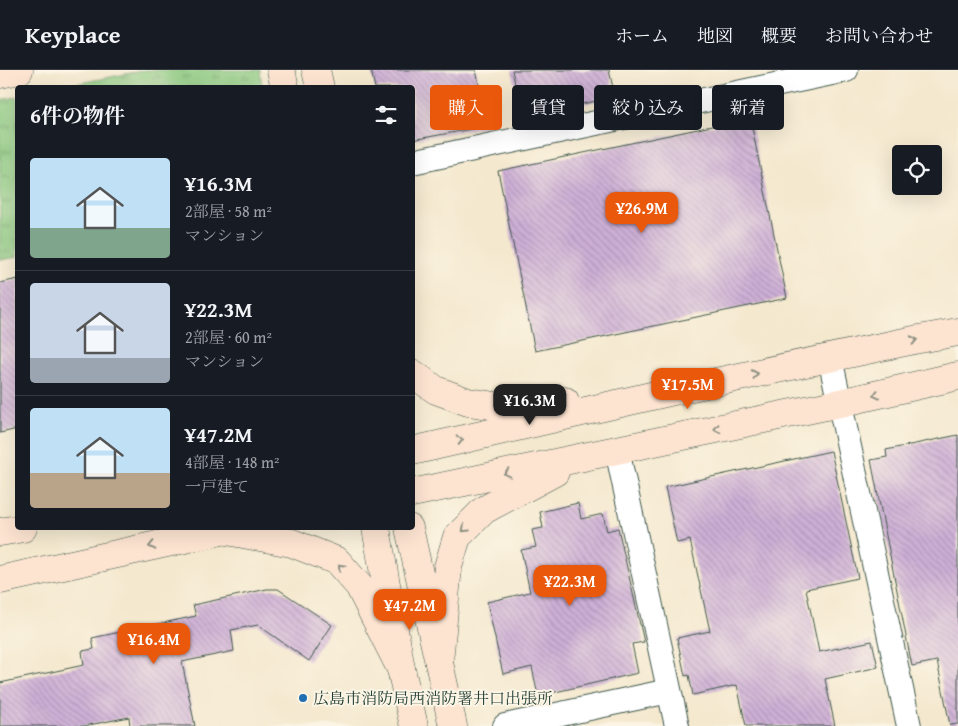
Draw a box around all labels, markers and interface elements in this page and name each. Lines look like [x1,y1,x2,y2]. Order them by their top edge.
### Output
text: Keyplace [25,17,121,52]
text: ホーム [615,22,669,49]
text: 地図 [697,22,733,49]
text: 概要 [761,22,797,49]
text: お問い合わせ [825,22,933,49]
chip: 購入 [430,85,502,130]
chip: 賃貸 [512,85,584,130]
chip: 絞り込み [594,85,702,130]
chip: 新着 [712,85,784,130]
text: 6件の物件 [30,100,125,131]
icon: filters [372,101,400,129]
map controls [892,145,942,195]
button: locate [892,145,942,195]
text: ¥16.3M [185,168,253,199]
icon: home [70,178,130,238]
pin: ¥26.9M [601,191,683,234]
text: ¥26.9M [616,196,668,220]
text: 2部屋 · 58 m² [185,199,272,223]
text: マンション [185,223,264,247]
text: ¥22.3M [185,294,253,325]
icon: home [70,303,130,363]
text: 2部屋 · 60 m² [185,325,272,349]
one-way arrow [910,335,919,346]
text: マンション [185,349,264,373]
pin: ¥17.5M [647,368,729,410]
one-way arrow [751,369,760,380]
text: ¥17.5M [662,372,714,396]
pin: ¥16.3M [489,384,571,426]
text: ¥16.3M [504,388,556,412]
one-way arrow [872,389,881,400]
text: ¥47.2M [185,419,253,450]
one-way arrow [713,423,722,434]
icon: home [70,428,130,488]
one-way arrow [456,435,465,446]
text: 4部屋 · 148 m² [185,450,280,474]
one-way arrow [503,468,511,478]
text: 一戸建て [185,474,249,498]
one-way arrow [461,523,470,532]
one-way arrow [148,540,157,550]
one-way arrow [338,564,347,573]
pin: ¥22.3M [529,564,611,607]
text: ¥22.3M [544,569,596,593]
pin: ¥47.2M [369,588,451,631]
text: ¥47.2M [384,593,436,617]
pin: ¥16.4M [113,622,195,665]
text: ¥16.4M [128,627,180,651]
place label: 広島市消防局西消防署井口出張所 [313,686,553,710]
marker: 広島市消防局西消防署井口出張所 [297,692,309,704]

